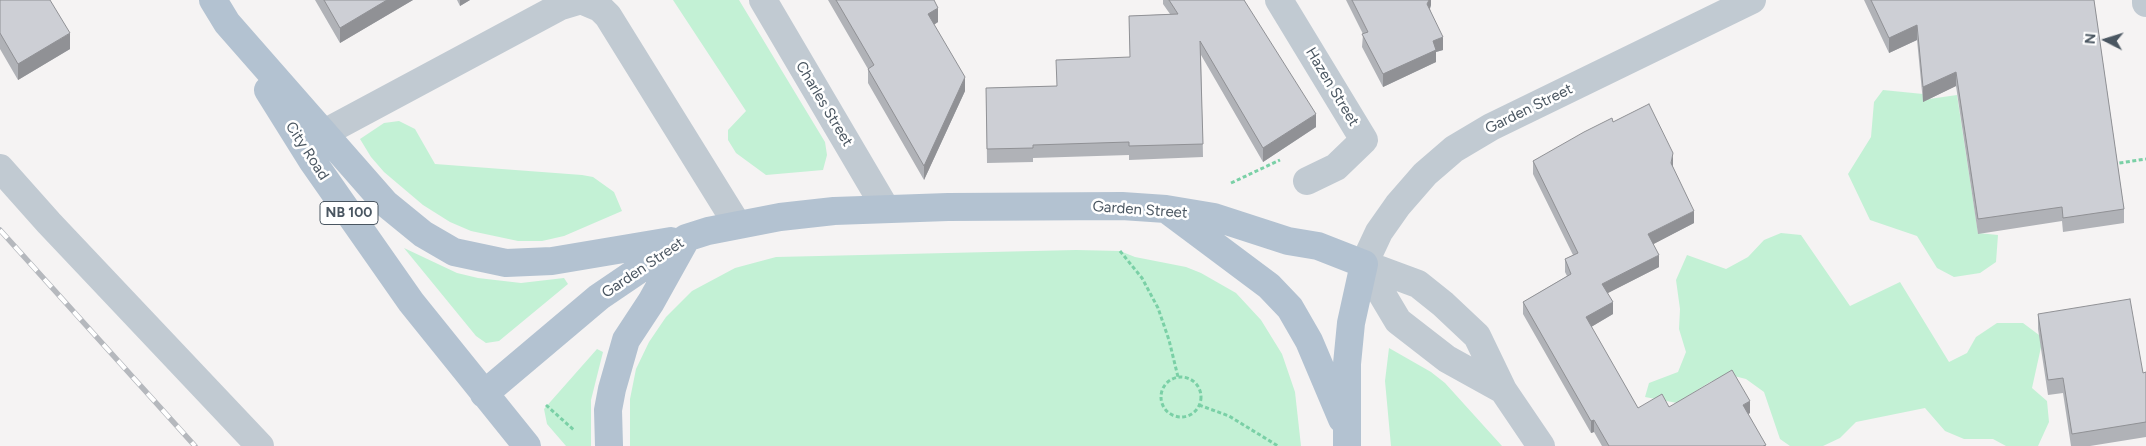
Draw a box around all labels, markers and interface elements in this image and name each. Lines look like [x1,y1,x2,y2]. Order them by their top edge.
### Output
north arrow [2081,15,2131,65]
text: N [2082,33,2099,45]
street label: Hazen Street [1301,44,1363,130]
street label: Charles Street [792,58,856,150]
street label: Garden Street [1482,80,1576,138]
street label: City Road [281,118,333,184]
street label: Garden Street [1092,198,1188,222]
road number: NB 100 [320,202,378,224]
street label: Garden Street [599,234,687,302]

